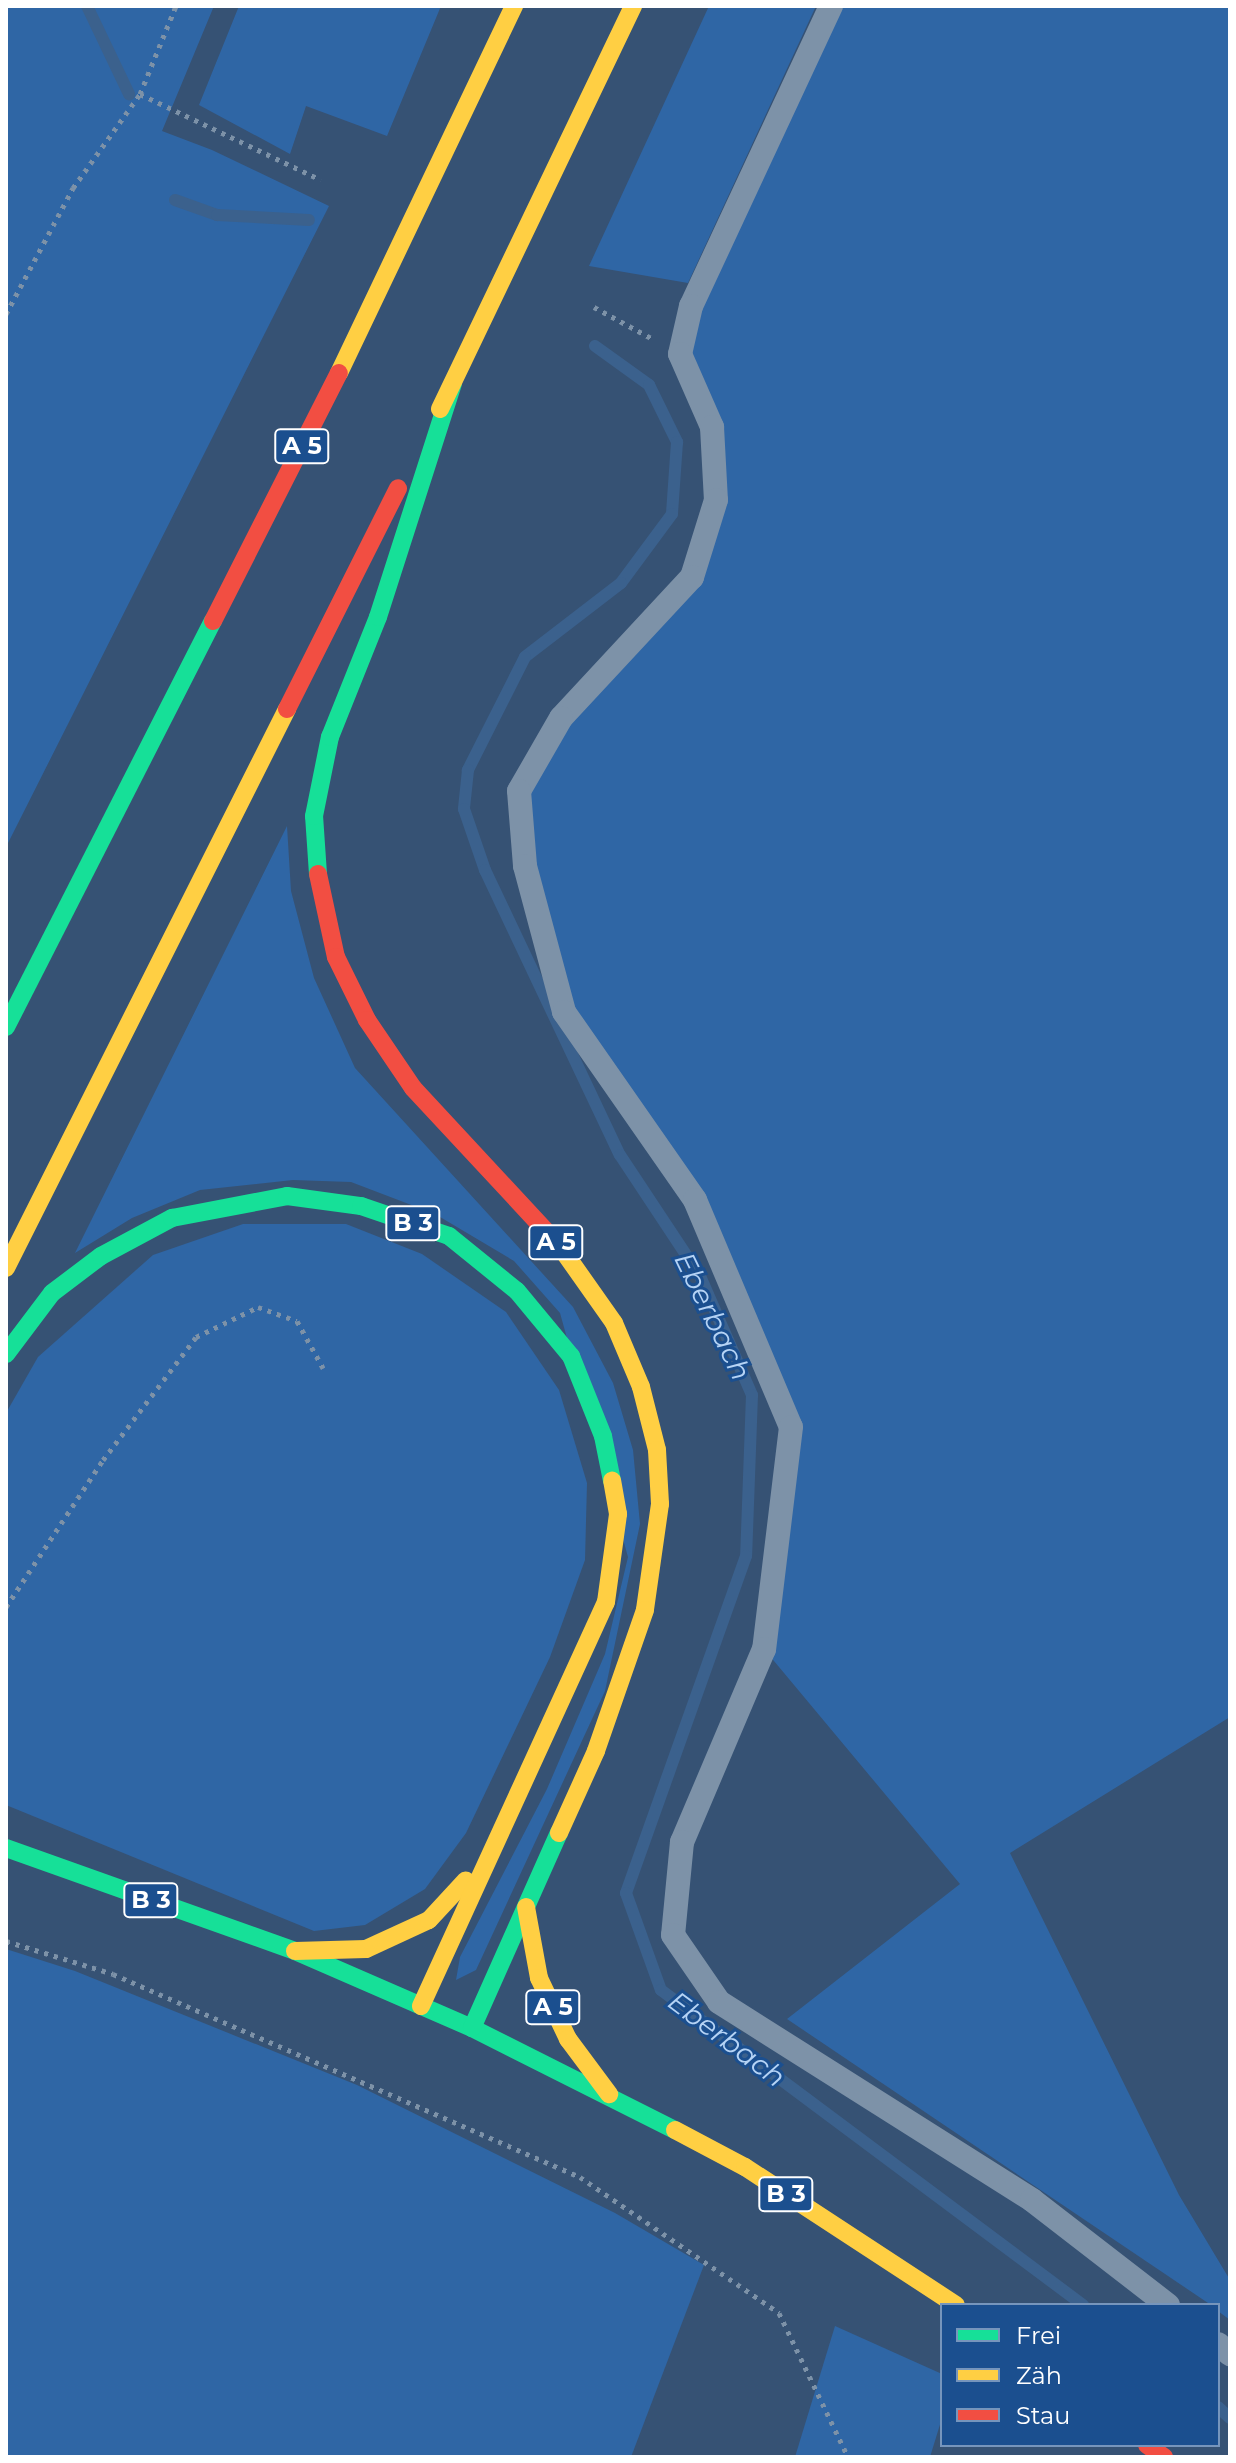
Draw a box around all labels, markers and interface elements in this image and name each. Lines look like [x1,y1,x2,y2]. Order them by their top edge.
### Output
road number: A 5 [274,426,330,466]
road number: B 3 [385,1203,441,1243]
road number: A 5 [528,1222,584,1262]
water label: Eberbach [668,1247,758,1385]
road number: B 3 [123,1880,179,1920]
water label: Eberbach [662,1984,792,2094]
road number: A 5 [525,1987,581,2027]
road number: B 3 [758,2174,814,2214]
legend [940,2303,1220,2447]
text: Frei [1016,2321,1061,2350]
text: Zäh [1016,2361,1062,2390]
text: Stau [1016,2401,1070,2430]

